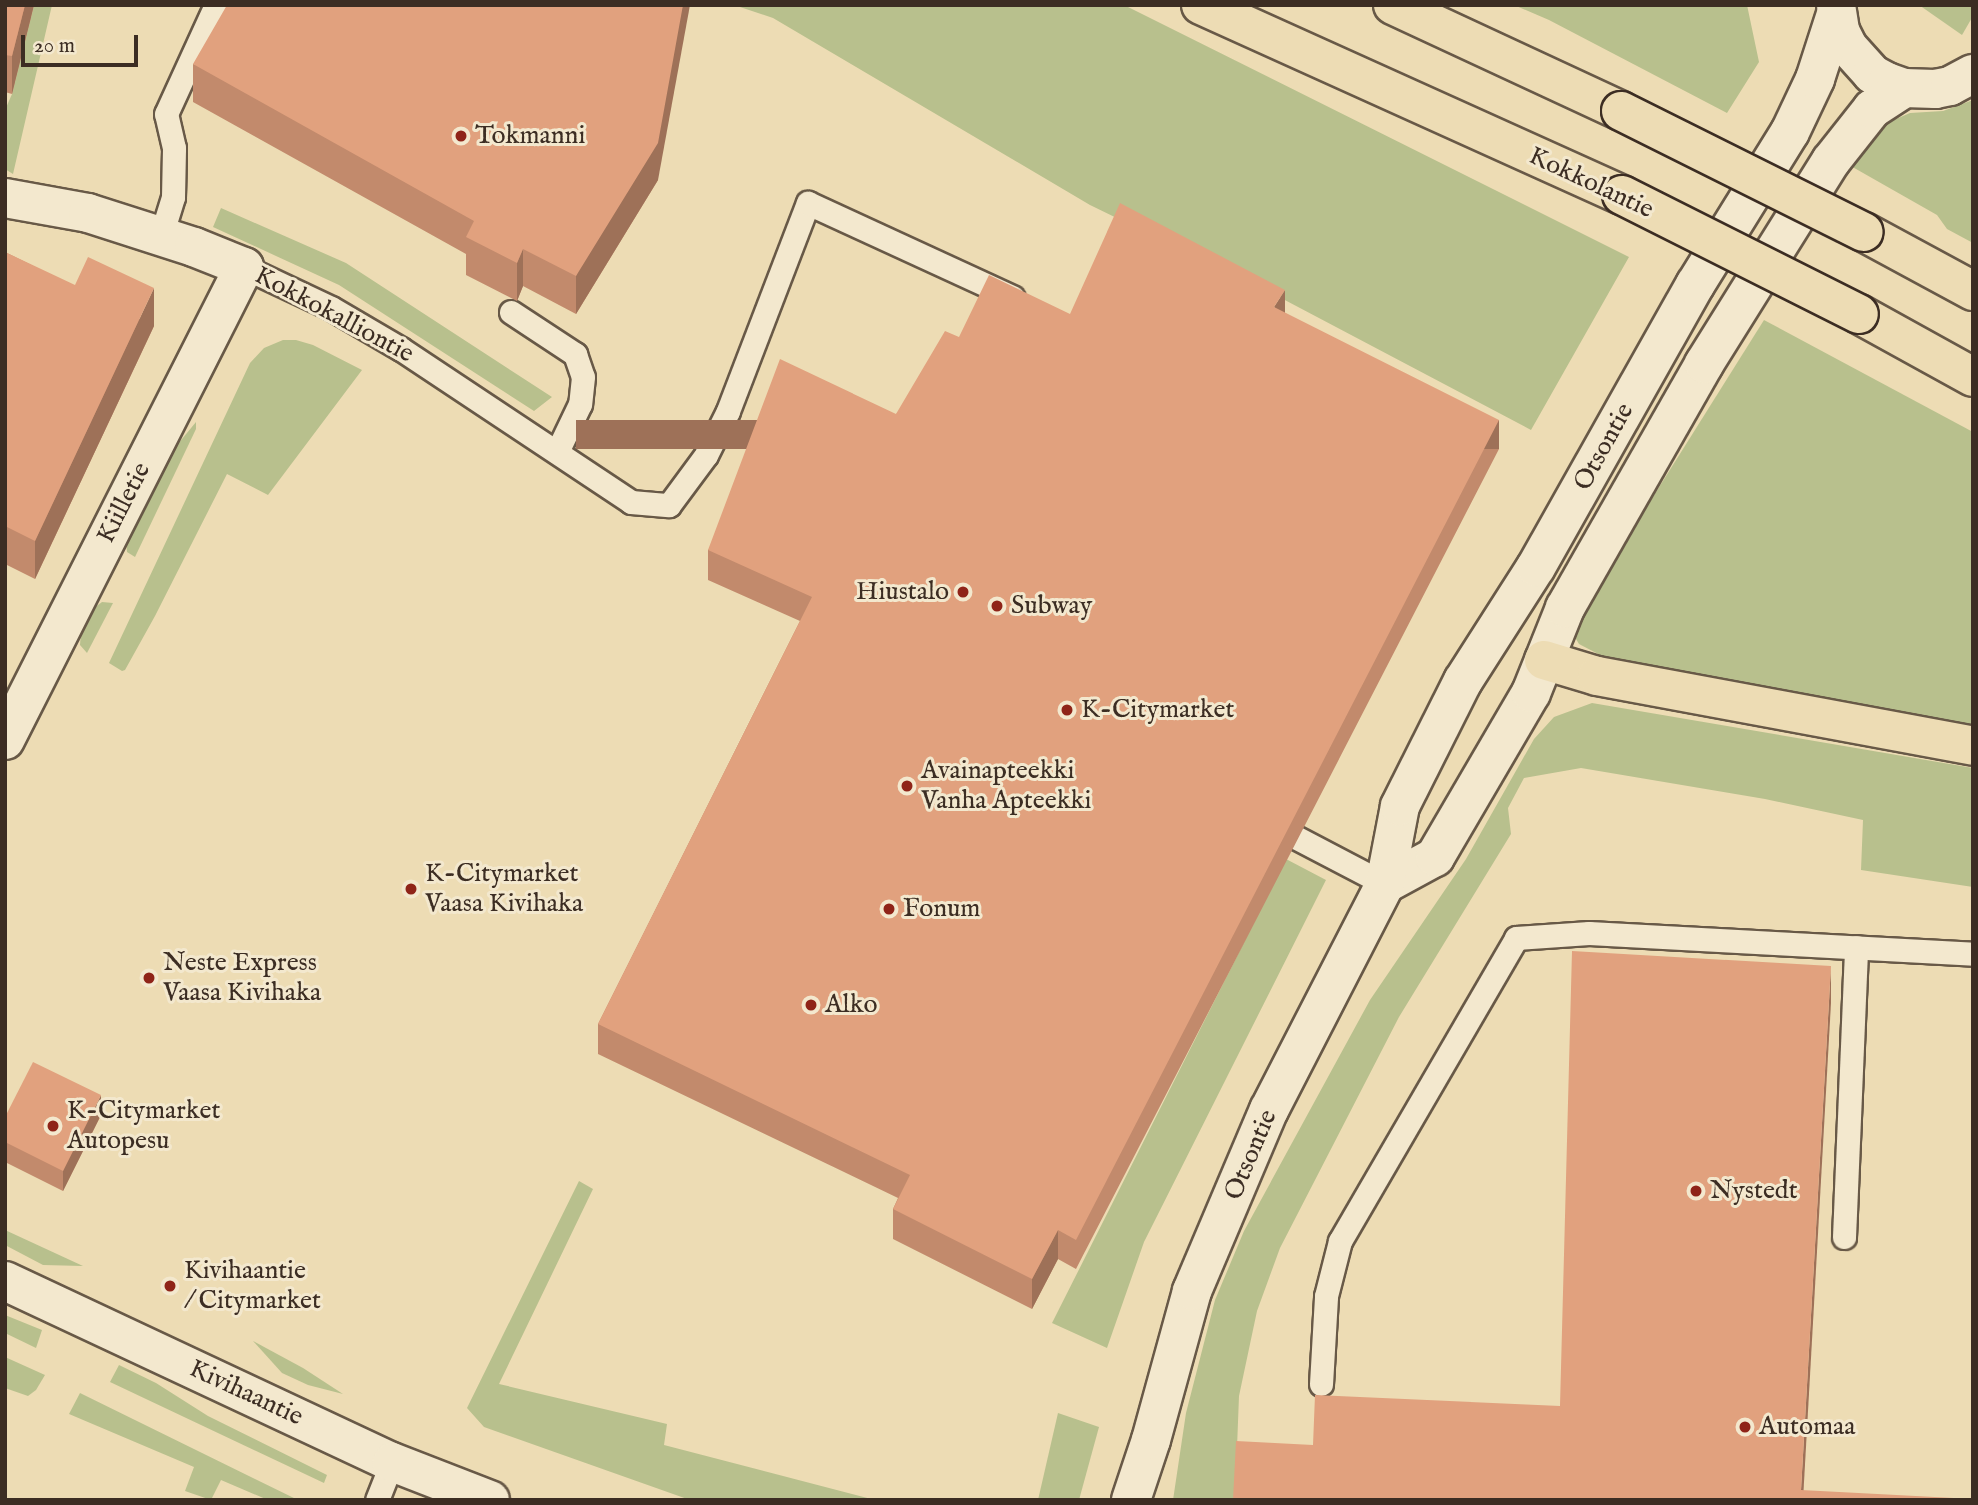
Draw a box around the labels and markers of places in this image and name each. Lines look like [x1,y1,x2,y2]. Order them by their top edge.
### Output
place label: Tokmanni [475,120,585,152]
marker: Tokmanni [453,128,469,144]
place label: Hiustalo [856,576,949,608]
marker: Hiustalo [955,584,971,600]
place label: Subway [1011,590,1092,622]
marker: Subway [989,598,1005,614]
place label: K-Citymarket [1081,694,1234,726]
marker: K-Citymarket [1059,702,1075,718]
place label: Avainapteekki Vanha Apteekki [921,755,1091,816]
marker: Avainapteekki Vanha Apteekki [899,778,915,794]
place label: K-Citymarket Vaasa Kivihaka [425,858,583,920]
marker: K-Citymarket Vaasa Kivihaka [403,881,419,897]
place label: Fonum [903,893,980,925]
marker: Fonum [881,901,897,917]
place label: Neste Express Vaasa Kivihaka [163,947,321,1009]
marker: Neste Express Vaasa Kivihaka [141,970,157,986]
place label: Alko [825,989,877,1021]
marker: Alko [803,997,819,1013]
place label: K-Citymarket Autopesu [67,1095,220,1156]
marker: K-Citymarket Autopesu [45,1118,61,1134]
place label: Nystedt [1710,1175,1798,1207]
marker: Nystedt [1688,1183,1704,1199]
place label: Kivihaantie / Citymarket [184,1255,321,1316]
marker: Kivihaantie / Citymarket [162,1278,178,1294]
place label: Automaa [1759,1411,1855,1443]
marker: Automaa [1737,1419,1753,1435]

